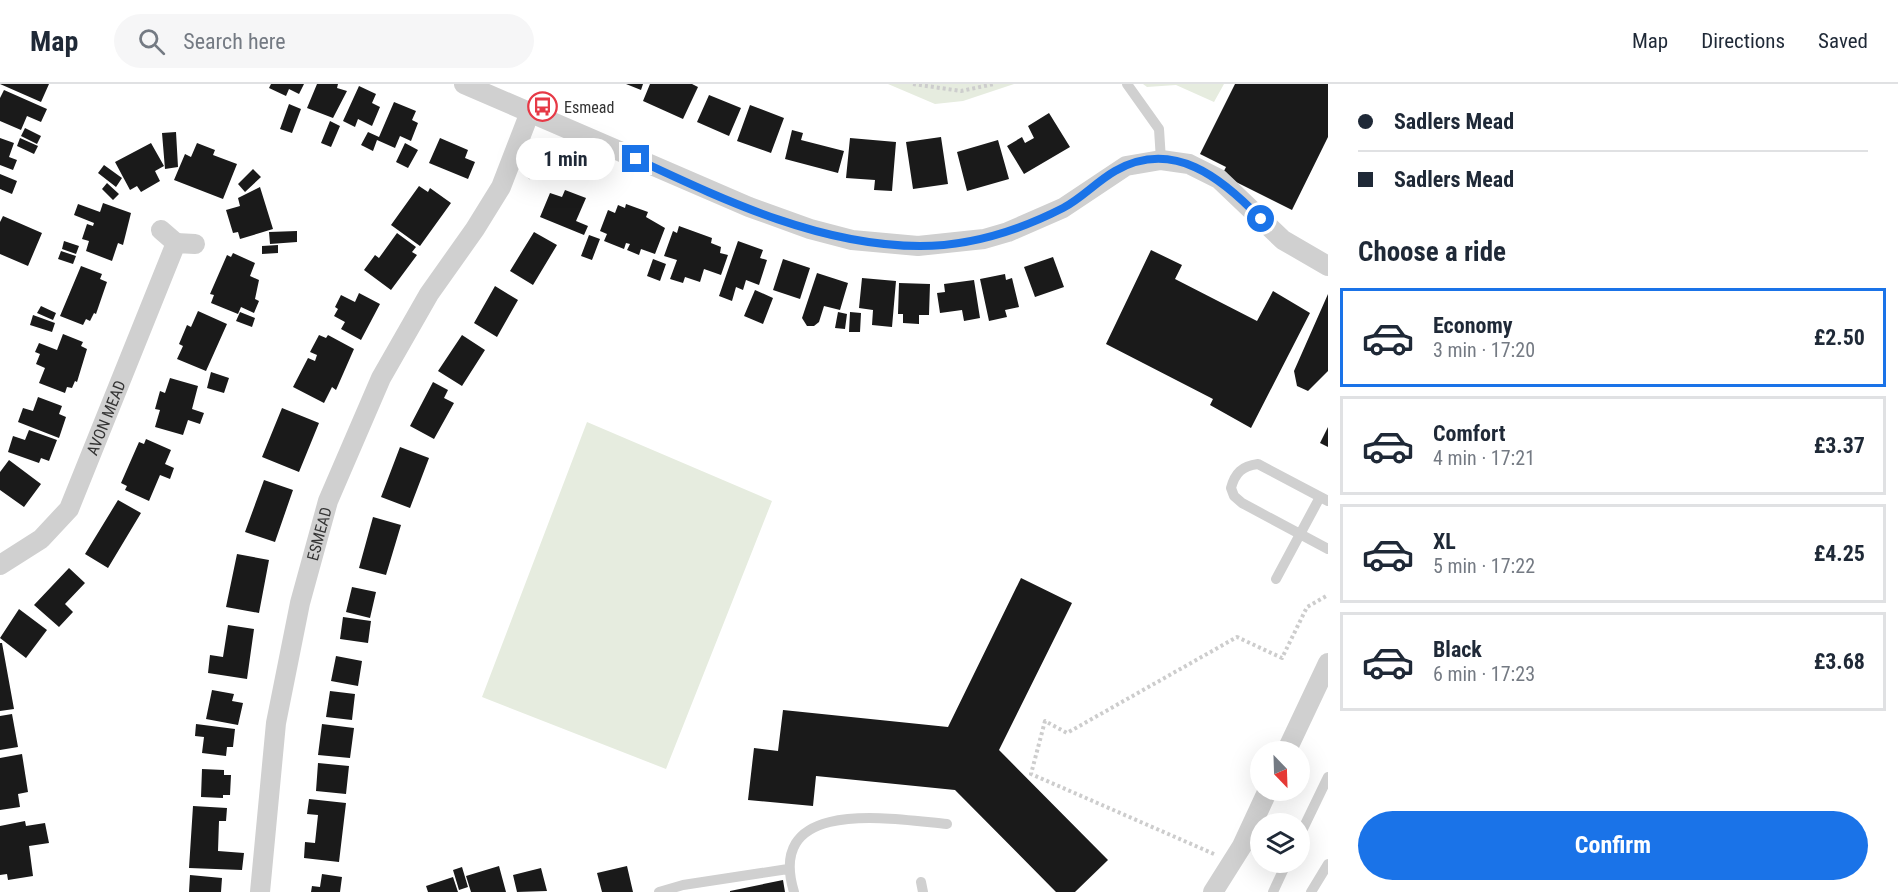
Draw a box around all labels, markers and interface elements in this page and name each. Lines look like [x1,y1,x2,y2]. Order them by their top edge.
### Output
search box [114,14,534,68]
text: Map [30,25,78,58]
icon: search [135,25,168,58]
text: Search here [183,29,286,54]
text: Map [1632,29,1668,53]
text: Directions [1701,29,1785,53]
text: Saved [1818,29,1868,53]
bus stop icon: Esmead [527,91,559,123]
place label: Esmead [564,98,614,117]
text: Sadlers Mead [1394,109,1514,134]
callout: 1 min [516,138,615,180]
route end [622,145,649,172]
text: 1 min [543,147,588,171]
text: Sadlers Mead [1394,167,1514,192]
route start [1247,205,1274,232]
text: Choose a ride [1358,236,1506,268]
icon: car [1361,311,1415,365]
text: Economy [1433,313,1513,338]
text: £2.50 [1814,325,1865,350]
text: 3 min · 17:20 [1433,338,1535,362]
street label: AVON MEAD [83,378,130,458]
icon: car [1361,419,1415,473]
text: Comfort [1433,421,1506,446]
text: £3.37 [1814,433,1865,458]
text: 4 min · 17:21 [1433,446,1535,470]
street label: ESMEAD [303,505,336,563]
icon: car [1361,527,1415,581]
text: XL [1433,529,1456,554]
text: £4.25 [1814,541,1865,566]
text: 5 min · 17:22 [1433,554,1535,578]
icon: car [1361,635,1415,689]
text: Black [1433,637,1482,662]
text: £3.68 [1814,649,1865,674]
text: 6 min · 17:23 [1433,662,1535,686]
north arrow [1250,741,1310,801]
map controls [1250,741,1310,873]
button: Confirm [1358,811,1868,880]
button: layers [1250,813,1310,873]

